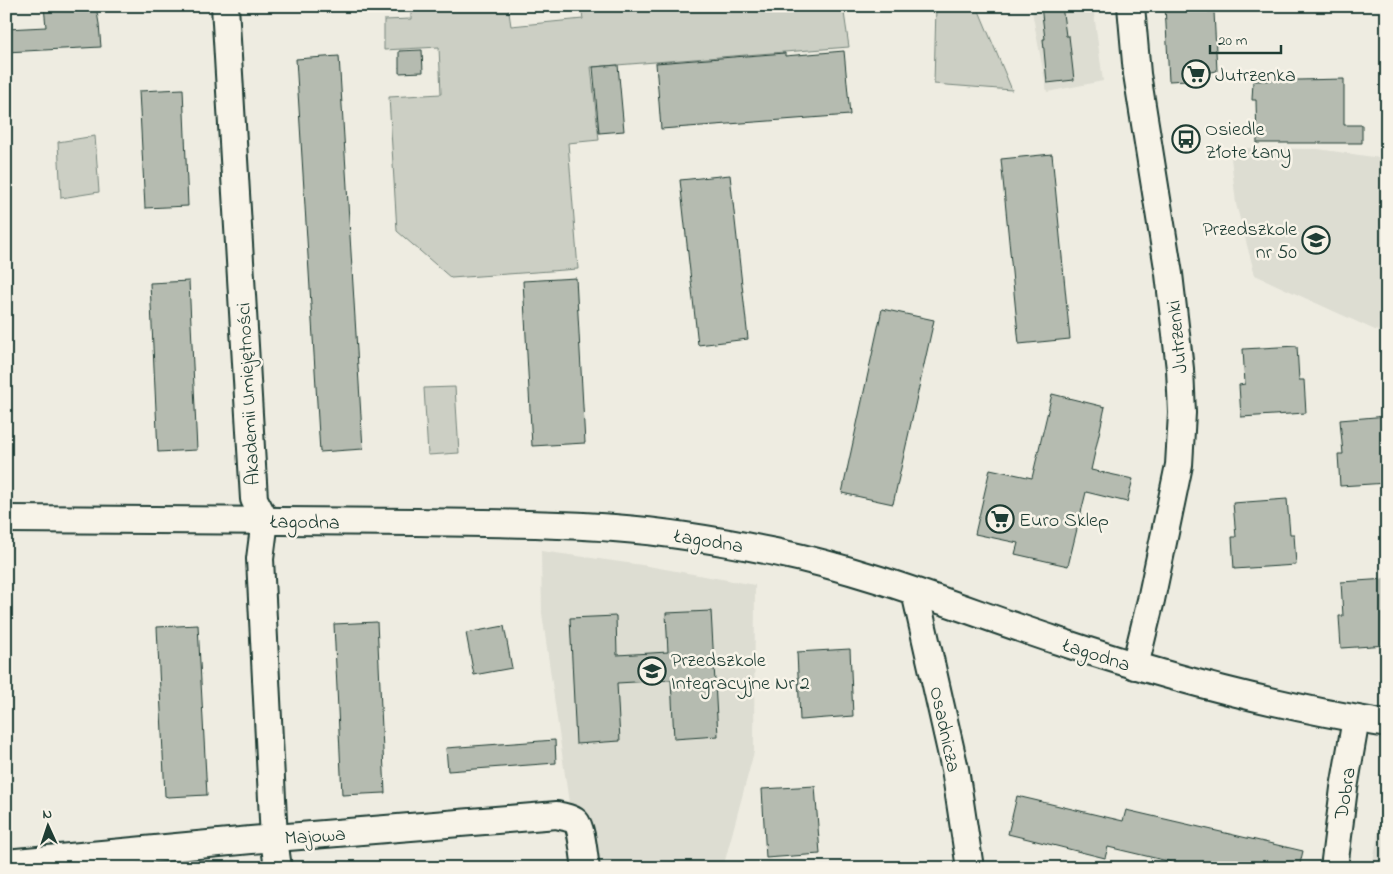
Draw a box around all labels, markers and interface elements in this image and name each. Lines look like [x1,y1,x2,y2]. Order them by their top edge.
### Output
scale bar [1210,22,1282,54]
text: 20 m [1218,30,1248,52]
supermarket icon: Jutrzenka [1181,59,1211,89]
place label: Jutrzenka [1215,62,1296,91]
place label: Osiedle Złote Łany [1205,116,1291,168]
bus stop icon: Osiedle Złote Łany [1171,124,1201,154]
place label: Przedszkole nr 50 [1202,216,1297,268]
school or university icon: Przedszkole nr 50 [1301,225,1331,255]
street label: Jutrzenki [1160,299,1197,375]
street label: Akademii Umiejętności [230,302,269,486]
supermarket icon: Euro Sklep [985,504,1015,534]
place label: Euro Sklep [1019,507,1109,536]
street label: Łagodna [269,508,340,540]
street label: Łagodna [671,523,745,563]
street label: Łagodna [1057,632,1134,682]
place label: Przedszkole Integracyjne Nr 2 [671,647,810,700]
school or university icon: Przedszkole Integracyjne Nr 2 [637,656,667,686]
street label: Osadnicza [920,684,967,775]
street label: Dobra [1328,765,1365,822]
north arrow [22,802,72,852]
text: N [42,804,53,825]
street label: Majowa [284,821,347,854]

